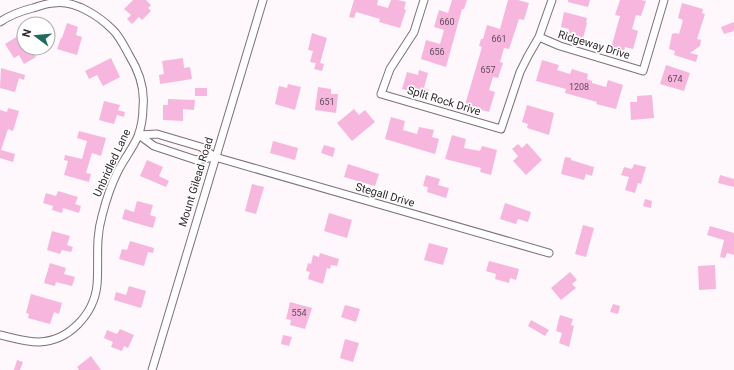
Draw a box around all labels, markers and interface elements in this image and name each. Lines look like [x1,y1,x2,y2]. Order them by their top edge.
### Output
north arrow [16,16,56,56]
house number: 660 [439,17,455,27]
text: N [20,28,34,39]
street label: Ridgeway Drive [556,28,632,62]
house number: 661 [491,34,507,44]
house number: 656 [429,47,445,57]
house number: 657 [480,65,496,75]
house number: 674 [667,74,683,84]
house number: 1208 [569,82,589,92]
street label: Split Rock Drive [406,84,482,118]
house number: 651 [319,97,335,107]
street label: Unbridled Lane [91,127,133,199]
street label: Mount Gilead Road [176,136,216,228]
street label: Stegall Drive [354,180,416,210]
house number: 554 [291,308,307,318]

